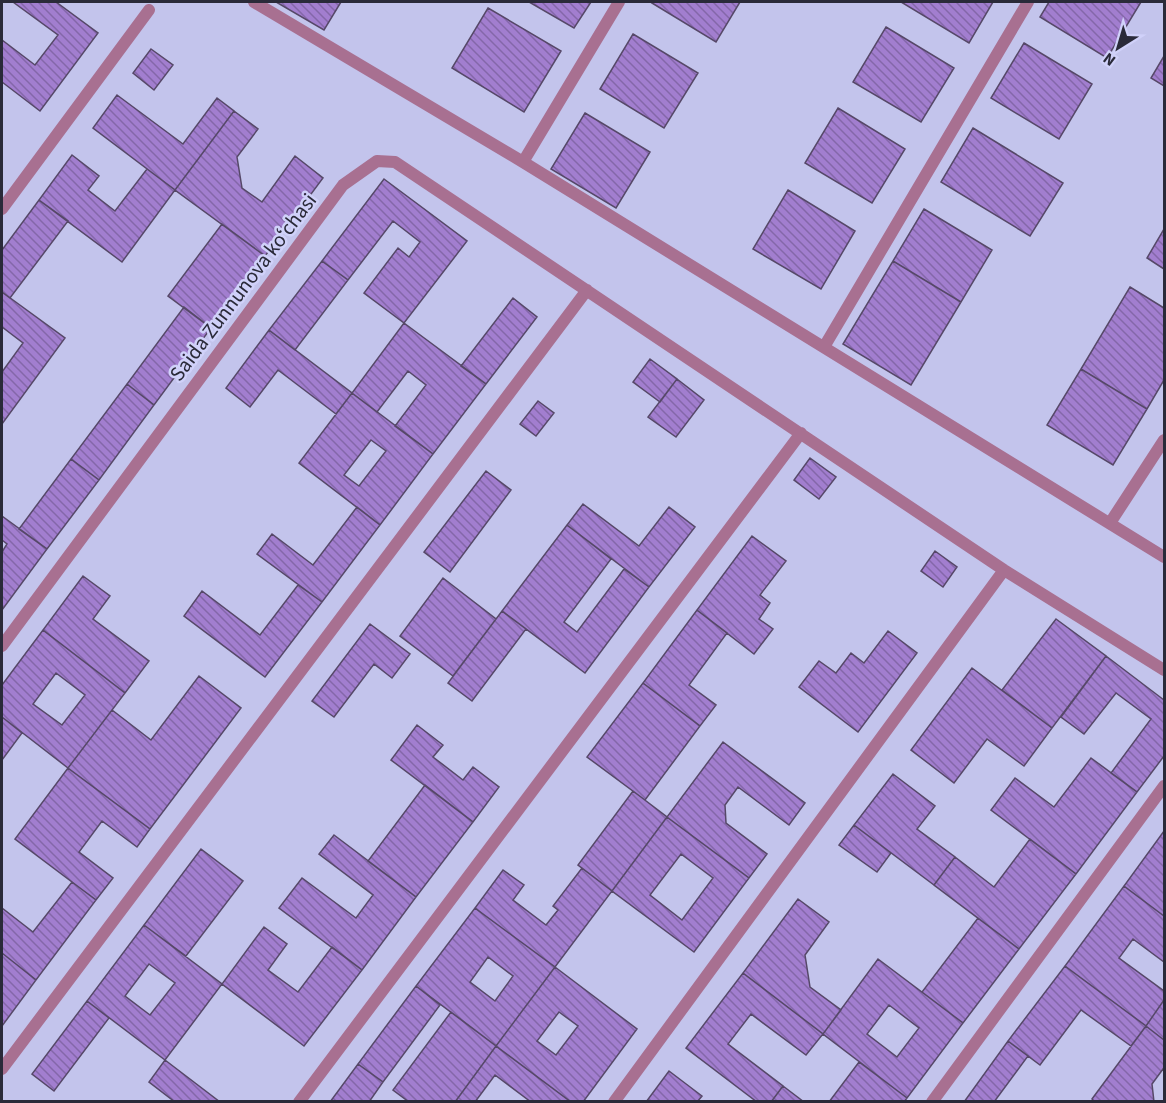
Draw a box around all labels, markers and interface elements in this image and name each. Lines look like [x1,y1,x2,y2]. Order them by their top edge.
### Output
north arrow [1088,18,1148,78]
text: N [1099,47,1120,71]
street label: Saida Zunnunova koʻchasi [162,187,324,387]

